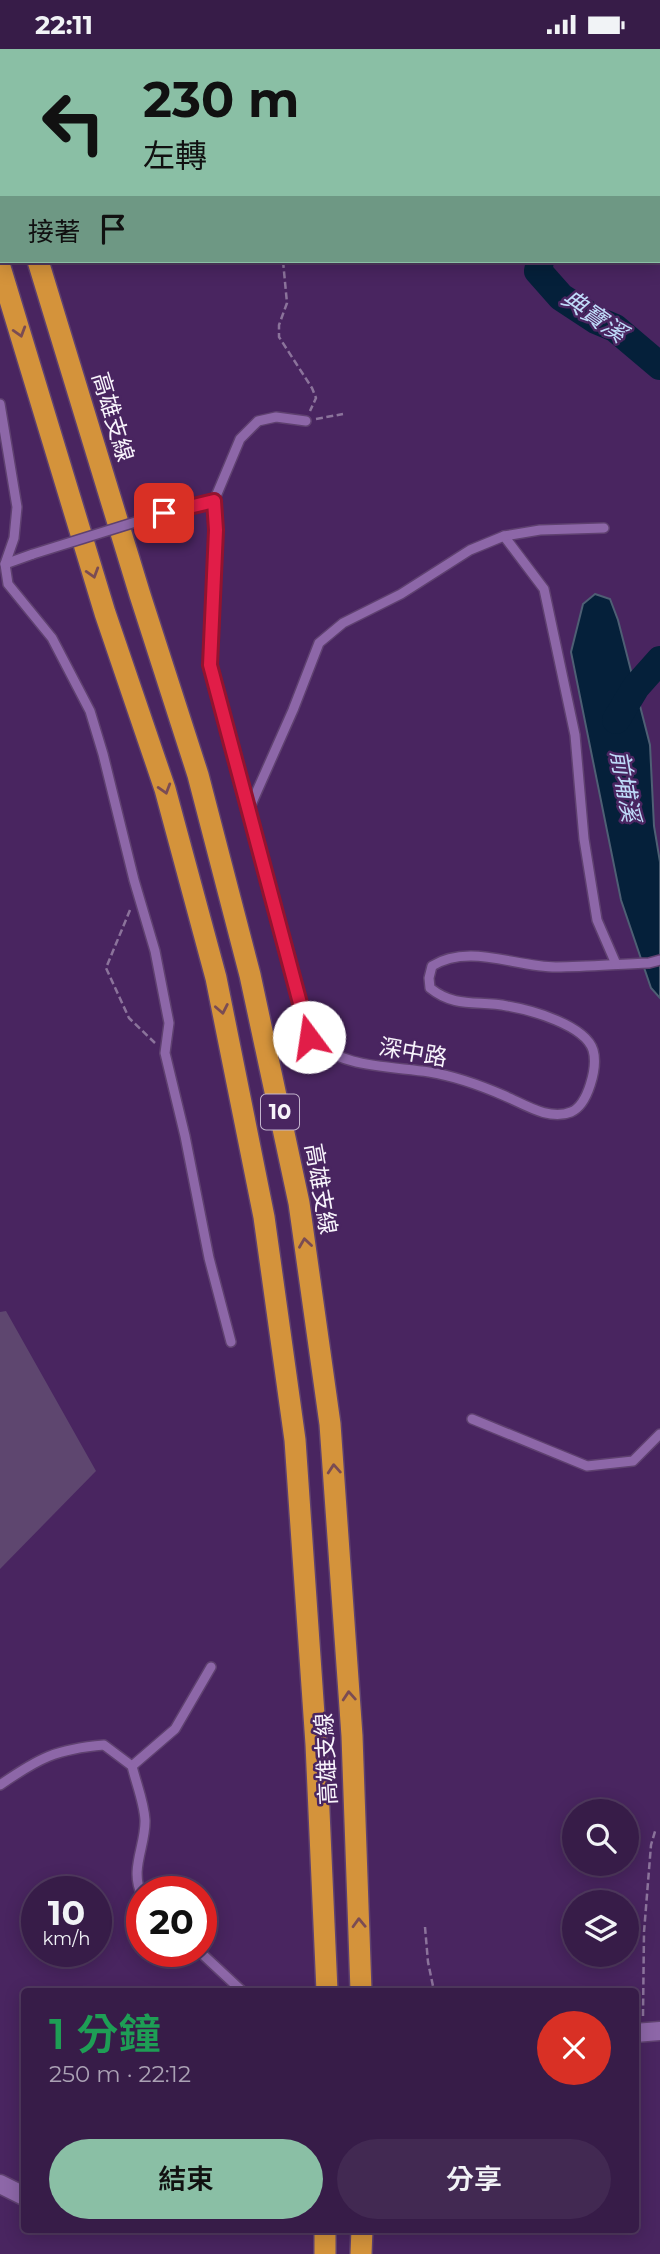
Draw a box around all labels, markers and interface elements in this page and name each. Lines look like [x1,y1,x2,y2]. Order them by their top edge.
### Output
text: 22:11 [35,9,93,41]
text: 230 m [143,70,299,129]
icon: left [28,77,119,168]
text: 左轉 [143,136,207,175]
icon: arrive [94,210,132,248]
text: 接著 [28,216,80,248]
water label: 典寶溪 [556,283,635,350]
one-way arrow [11,326,26,338]
street label: 高雄支線 [86,369,140,465]
pin [134,483,194,543]
icon: arrive [145,494,183,532]
one-way arrow [85,567,100,579]
water label: 前埔溪 [605,748,647,827]
one-way arrow [156,783,171,795]
position arrow [272,1000,346,1074]
one-way arrow [214,1003,229,1015]
street label: 深中路 [377,1032,449,1072]
road number: 10 [261,1095,299,1129]
street label: 高雄支線 [299,1141,343,1237]
one-way arrow [298,1238,313,1249]
one-way arrow [326,1463,341,1474]
one-way arrow [342,1690,357,1701]
street label: 高雄支線 [310,1712,342,1806]
map controls [562,1799,639,1967]
button: search [562,1799,639,1876]
speed limit sign: 20 [126,1876,217,1967]
button: layers [562,1890,639,1967]
text: 10 [48,1891,85,1934]
one-way arrow [351,1918,366,1929]
text: km/h [42,1928,91,1950]
text: 1 分鐘 [49,2008,161,2060]
button: close [537,2011,611,2085]
text: 250 m · 22:12 [49,2060,191,2088]
button: 結束 [49,2139,323,2219]
button: 分享 [337,2139,611,2219]

